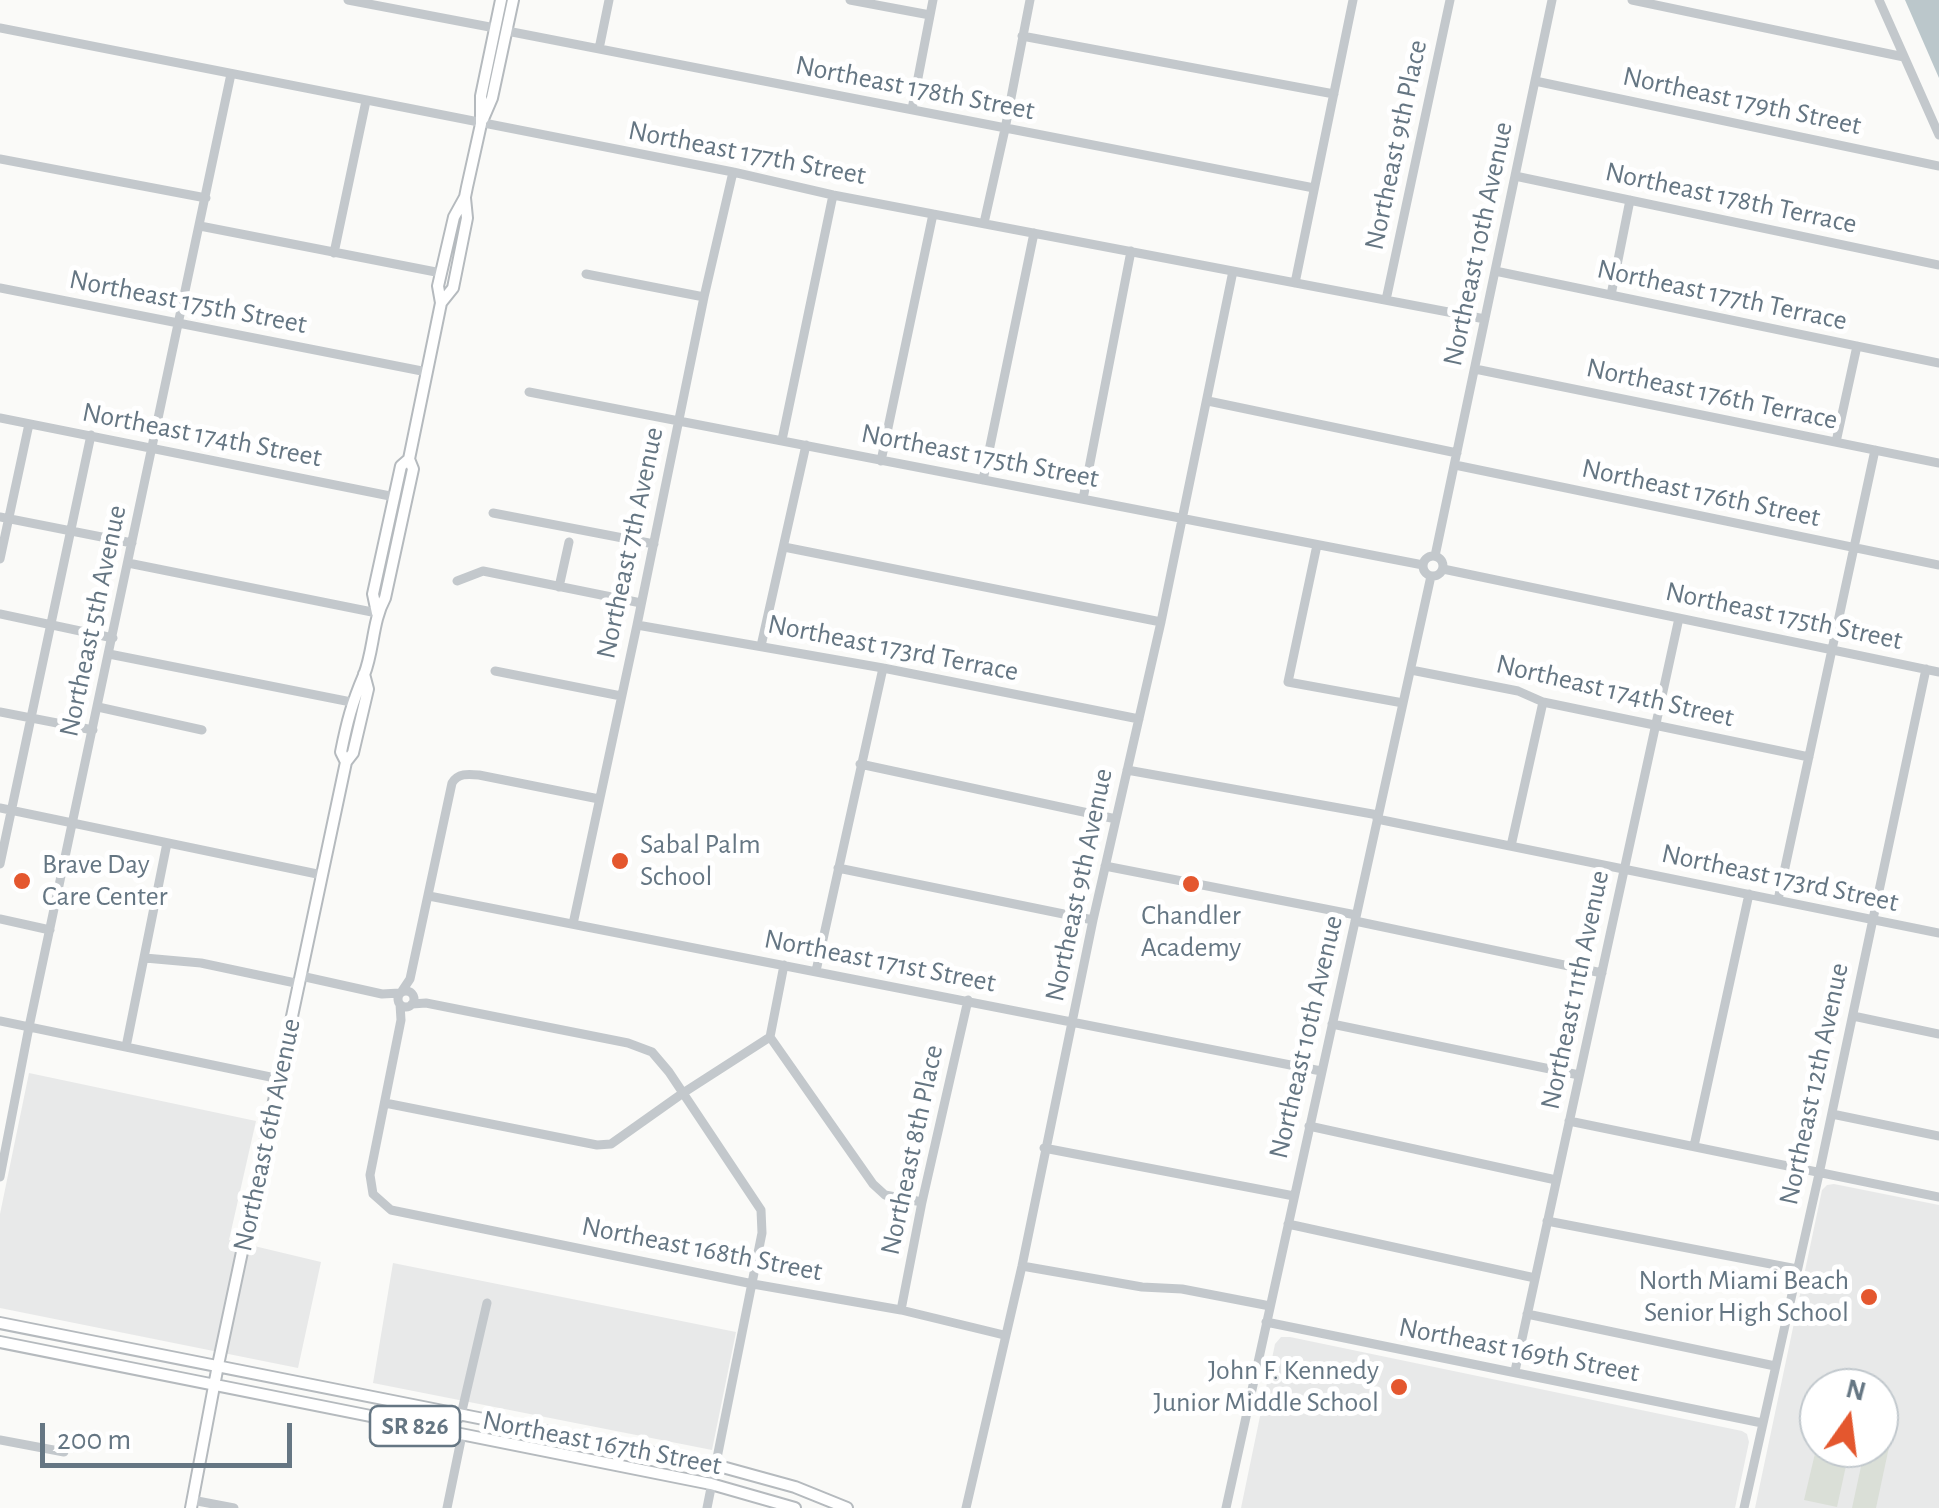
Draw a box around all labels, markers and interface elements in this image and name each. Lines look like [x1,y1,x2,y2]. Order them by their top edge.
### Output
street label: Northeast 9th Place [1357,37,1435,253]
street label: Northeast 178th Street [793,48,1037,128]
street label: Northeast 179th Street [1620,59,1864,143]
street label: Northeast 177th Street [625,113,869,193]
street label: Northeast 10th Avenue [1436,119,1520,369]
street label: Northeast 178th Terrace [1602,155,1860,241]
street label: Northeast 177th Terrace [1594,252,1850,338]
street label: Northeast 175th Street [66,262,310,342]
street label: Northeast 176th Terrace [1583,351,1841,437]
street label: Northeast 174th Street [79,395,325,475]
street label: Northeast 175th Street [858,416,1102,496]
street label: Northeast 7th Avenue [589,424,671,662]
street label: Northeast 176th Street [1579,451,1823,535]
street label: Northeast 5th Avenue [52,502,134,740]
street label: Northeast 175th Street [1662,574,1906,658]
street label: Northeast 173rd Terrace [765,607,1021,689]
street label: Northeast 174th Street [1493,647,1737,735]
street label: Northeast 9th Avenue [1038,765,1120,1005]
place label: Sabal Palm School [640,828,761,894]
street label: Northeast 173rd Street [1659,836,1901,920]
place label: Brave Day Care Center [42,848,168,914]
marker: Sabal Palm School [609,850,631,872]
street label: Northeast 11th Avenue [1533,868,1617,1112]
marker: Brave Day Care Center [11,870,33,892]
marker: Chandler Academy [1180,873,1202,895]
place label: Chandler Academy [1141,899,1241,965]
street label: Northeast 10th Avenue [1262,912,1350,1162]
street label: Northeast 171st Street [761,922,999,1000]
street label: Northeast 12th Avenue [1772,960,1856,1208]
street label: Northeast 6th Avenue [226,1015,308,1255]
street label: Northeast 8th Place [873,1042,951,1258]
street label: Northeast 168th Street [579,1209,825,1289]
place label: North Miami Beach Senior High School [1639,1264,1849,1330]
marker: North Miami Beach Senior High School [1858,1286,1880,1308]
street label: Northeast 169th Street [1396,1310,1642,1390]
place label: John F. Kennedy Junior Middle School [1154,1354,1379,1420]
north arrow [1799,1368,1899,1468]
text: N [1843,1375,1869,1407]
marker: John F. Kennedy Junior Middle School [1388,1376,1410,1398]
scale bar [45,1403,298,1465]
street label: Northeast 167th Street [480,1403,724,1483]
road number: SR 826 [370,1406,460,1446]
text: 200 m [57,1425,131,1455]

